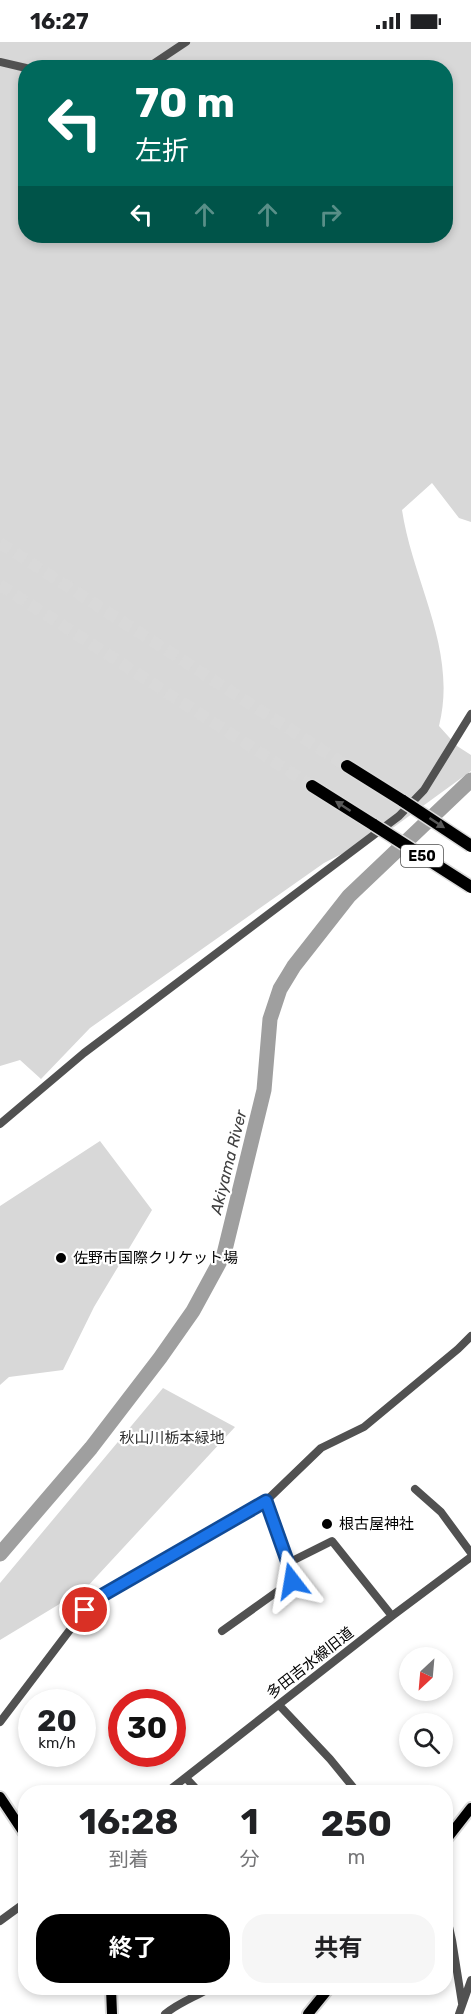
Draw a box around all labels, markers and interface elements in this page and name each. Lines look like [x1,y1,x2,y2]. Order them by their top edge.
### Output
text: 16:27 [30,8,89,35]
text: 70 m [135,78,235,128]
icon: left [36,84,114,162]
text: 左折 [135,135,189,167]
icon: left [125,198,158,231]
icon: ahead [188,198,221,231]
icon: ahead [251,198,284,231]
icon: right [314,198,347,231]
one-way arrow [335,800,351,811]
one-way arrow [429,818,445,829]
road number: E50 [401,845,443,867]
water label: Akiyama River [206,1107,251,1217]
place label: 佐野市国際クリケット場 [73,1249,238,1267]
marker: 佐野市国際クリケット場 [54,1251,68,1265]
park label: 秋山川栃本緑地 [119,1429,225,1447]
place label: 根古屋神社 [339,1515,414,1533]
marker: 根古屋神社 [320,1517,334,1531]
position arrow [260,1549,324,1613]
pin [59,1584,110,1635]
icon: arrive [68,1593,101,1626]
street label: 多田吉水線旧道 [263,1624,357,1702]
north arrow [399,1647,453,1701]
map controls [399,1647,453,1767]
speed limit sign: 30 [108,1689,186,1767]
text: 20 [37,1703,77,1739]
button: search [399,1713,453,1767]
text: km/h [38,1734,76,1752]
text: 16:28 [79,1800,179,1843]
text: 1 [241,1800,259,1843]
text: 250 [321,1802,392,1845]
text: m [347,1845,365,1869]
text: 到着 [109,1847,149,1871]
text: 分 [240,1847,260,1871]
button: 終了 [36,1914,230,1983]
button: 共有 [242,1914,435,1983]

